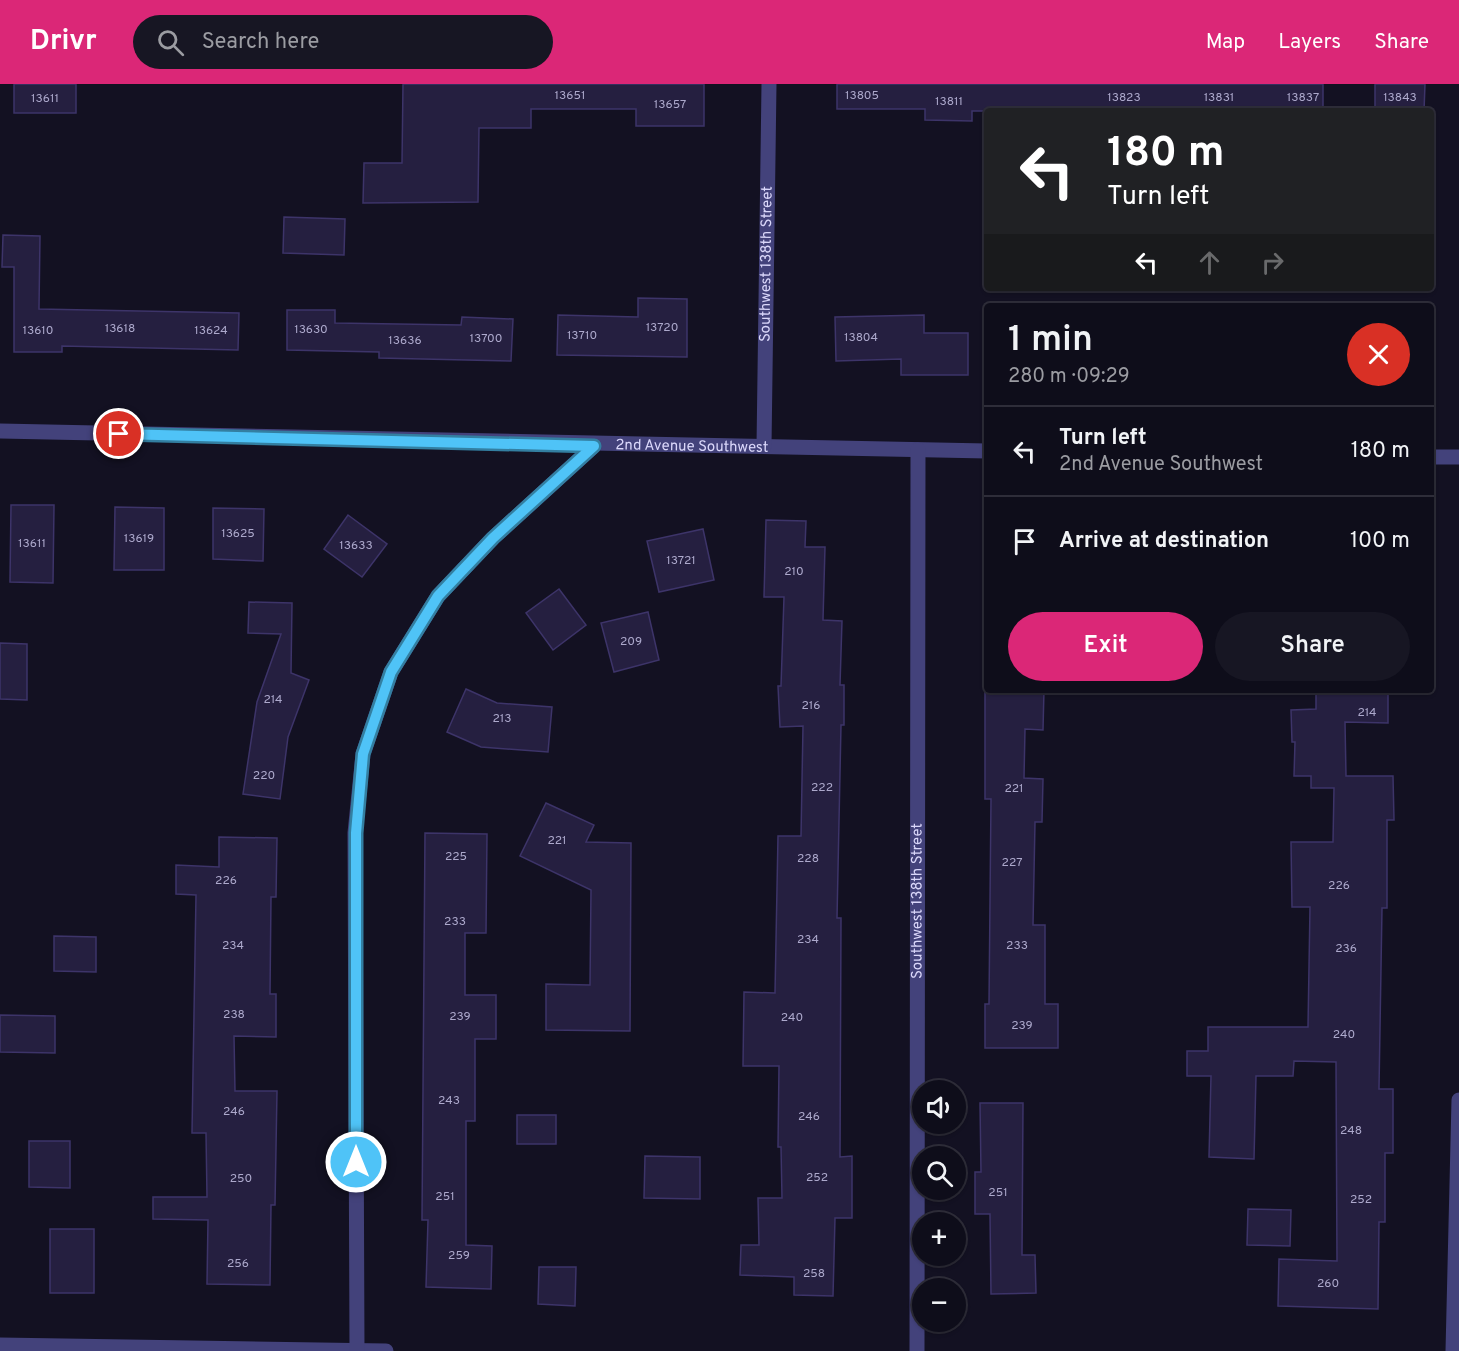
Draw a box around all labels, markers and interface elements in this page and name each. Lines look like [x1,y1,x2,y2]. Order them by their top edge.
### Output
search box [133,15,553,69]
text: Drivr [30,24,97,60]
icon: search [154,26,187,59]
text: Search here [202,29,319,56]
text: Map [1206,29,1245,56]
text: Layers [1278,29,1341,56]
text: Share [1374,29,1429,56]
house number: 13651 [555,88,585,104]
house number: 13805 [845,88,879,104]
house number: 13823 [1107,90,1141,106]
house number: 13831 [1204,90,1234,106]
house number: 13837 [1287,90,1319,106]
house number: 13843 [1383,90,1417,106]
house number: 13611 [31,91,59,107]
house number: 13811 [935,94,963,110]
house number: 13657 [654,97,686,113]
text: 180 m [1107,128,1224,181]
icon: left [1008,132,1086,210]
text: Turn left [1107,180,1209,214]
street label: Southwest 138th Street [756,186,777,342]
icon: left [1130,246,1163,279]
icon: ahead [1193,246,1226,279]
icon: right [1256,246,1289,279]
text: 1 min [1008,318,1093,364]
house number: 13720 [646,320,678,336]
house number: 13618 [105,321,135,337]
house number: 13630 [294,322,328,338]
house number: 13610 [22,323,54,339]
house number: 13624 [194,323,228,339]
button: close [1347,323,1410,386]
house number: 13710 [567,328,597,344]
house number: 13804 [844,330,878,346]
house number: 13700 [470,331,502,347]
house number: 13636 [388,333,422,349]
text: 280 m · 09:29 [1008,364,1130,390]
pin [93,408,144,459]
icon: arrive [102,417,135,450]
text: Turn left [1059,425,1147,452]
icon: left [1008,435,1041,468]
street label: 2nd Avenue Southwest [615,436,769,457]
text: 180 m [1351,438,1410,465]
text: 2nd Avenue Southwest [1059,452,1263,478]
icon: arrive [1008,525,1041,558]
house number: 13625 [221,526,255,542]
text: Arrive at destination [1059,528,1269,555]
text: 100 m [1350,528,1410,555]
house number: 13619 [124,531,154,547]
house number: 13611 [18,536,46,552]
house number: 13633 [339,538,373,554]
house number: 13721 [666,553,696,569]
house number: 210 [784,564,804,580]
button: Exit [1008,612,1203,681]
button: Share [1215,612,1410,681]
house number: 209 [620,634,642,650]
house number: 214 [263,692,283,708]
house number: 216 [802,698,820,714]
house number: 214 [1357,705,1377,721]
house number: 213 [492,711,512,727]
house number: 220 [253,768,275,784]
house number: 222 [811,780,833,796]
house number: 221 [1004,781,1024,797]
street label: Southwest 138th Street [908,823,927,979]
house number: 221 [547,833,567,849]
house number: 225 [445,849,467,865]
house number: 228 [797,851,819,867]
house number: 227 [1002,855,1022,871]
house number: 226 [215,873,237,889]
house number: 226 [1328,878,1350,894]
house number: 233 [444,914,466,930]
house number: 234 [797,932,819,948]
house number: 234 [222,938,244,954]
house number: 233 [1006,938,1028,954]
house number: 236 [1335,941,1357,957]
house number: 238 [223,1007,245,1023]
house number: 239 [449,1009,471,1025]
house number: 240 [781,1010,803,1026]
house number: 239 [1011,1018,1033,1034]
house number: 240 [1333,1027,1355,1043]
map controls [912,1080,966,1332]
button: sound [912,1080,966,1134]
house number: 243 [438,1093,460,1109]
house number: 246 [223,1104,245,1120]
house number: 246 [798,1109,820,1125]
house number: 248 [1340,1123,1362,1139]
position arrow [324,1130,388,1194]
button: search [912,1146,966,1200]
house number: 252 [806,1170,828,1186]
house number: 250 [230,1171,252,1187]
house number: 251 [988,1185,1008,1201]
house number: 251 [435,1189,455,1205]
house number: 252 [1350,1192,1372,1208]
button: + [912,1212,966,1266]
house number: 259 [448,1248,470,1264]
house number: 256 [227,1256,249,1272]
house number: 258 [803,1266,825,1282]
house number: 260 [1317,1276,1339,1292]
button: − [912,1278,966,1332]

